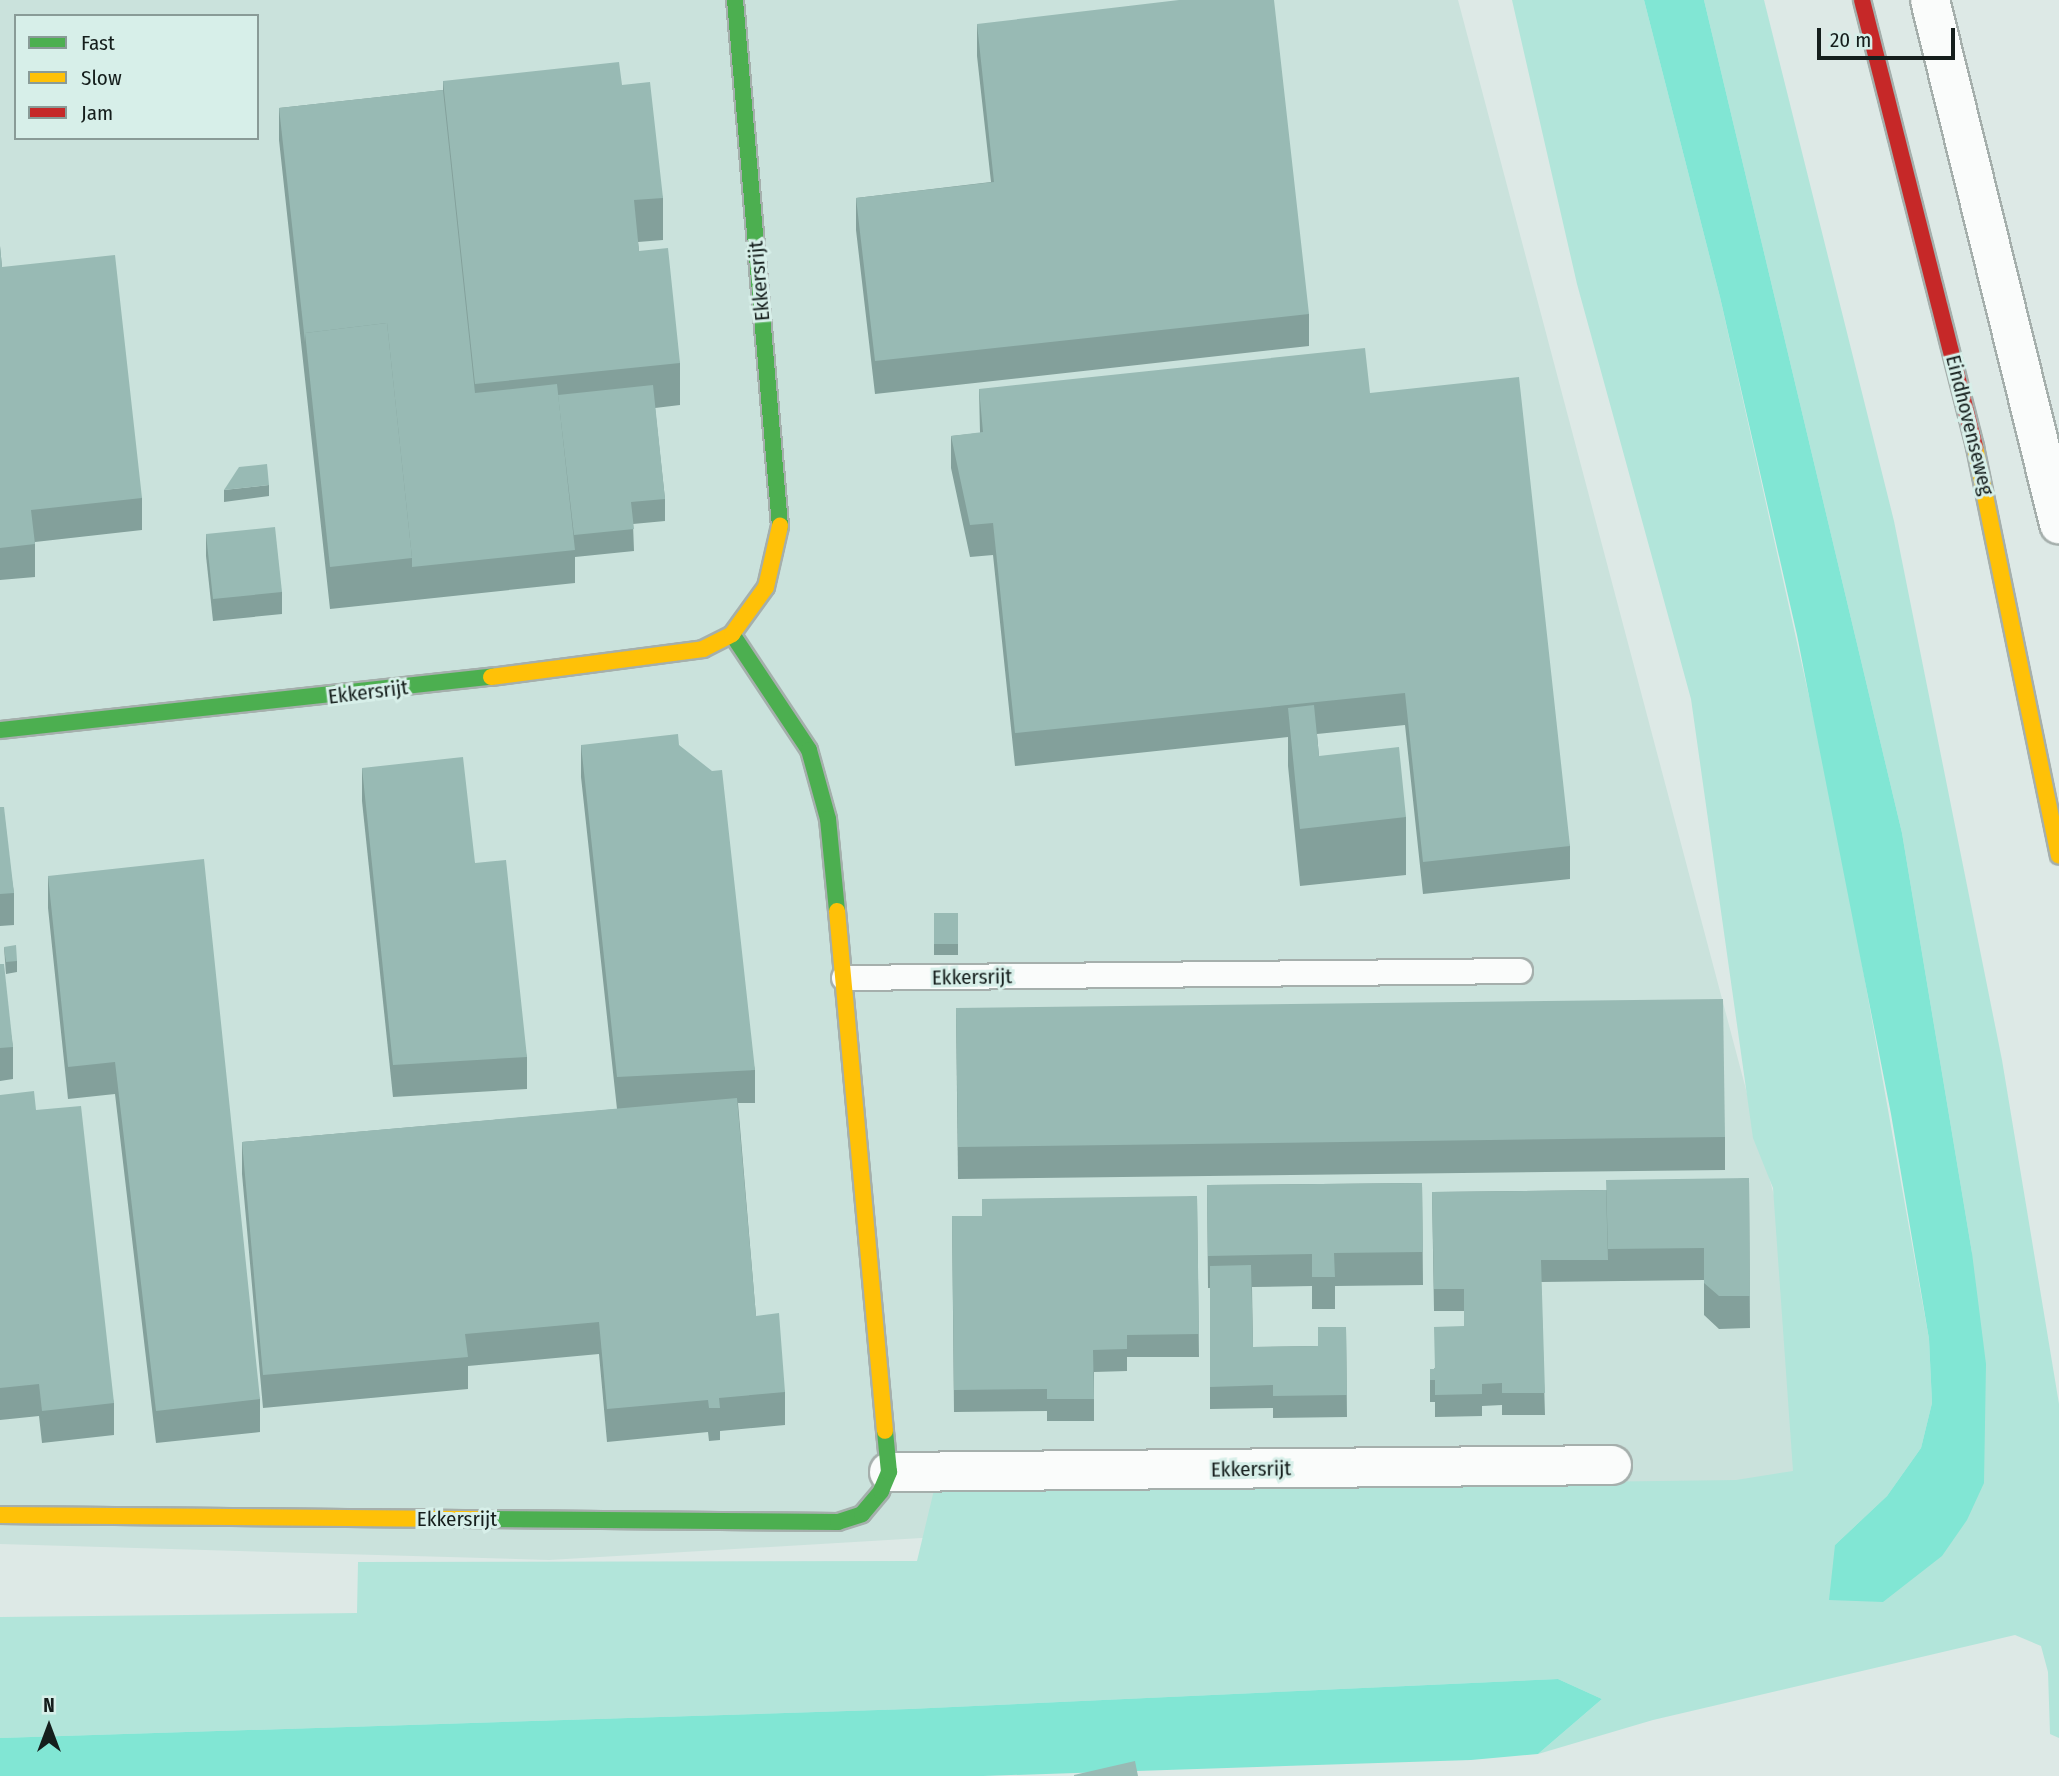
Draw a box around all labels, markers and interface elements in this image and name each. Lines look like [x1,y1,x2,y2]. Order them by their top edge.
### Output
legend [14,14,259,140]
scale bar [1821,14,1959,58]
text: 20 m [1830,27,1871,53]
text: Fast [81,30,115,56]
text: Slow [81,65,122,91]
text: Jam [81,100,113,126]
street label: Ekkersrijt [743,240,775,322]
street label: Eindhovenseweg [1940,352,2000,498]
street label: Ekkersrijt [327,675,409,709]
street label: Ekkersrijt [932,964,1012,990]
street label: Ekkersrijt [1211,1456,1291,1482]
street label: Ekkersrijt [417,1506,497,1532]
north arrow [14,1692,84,1762]
text: N [43,1694,55,1717]

